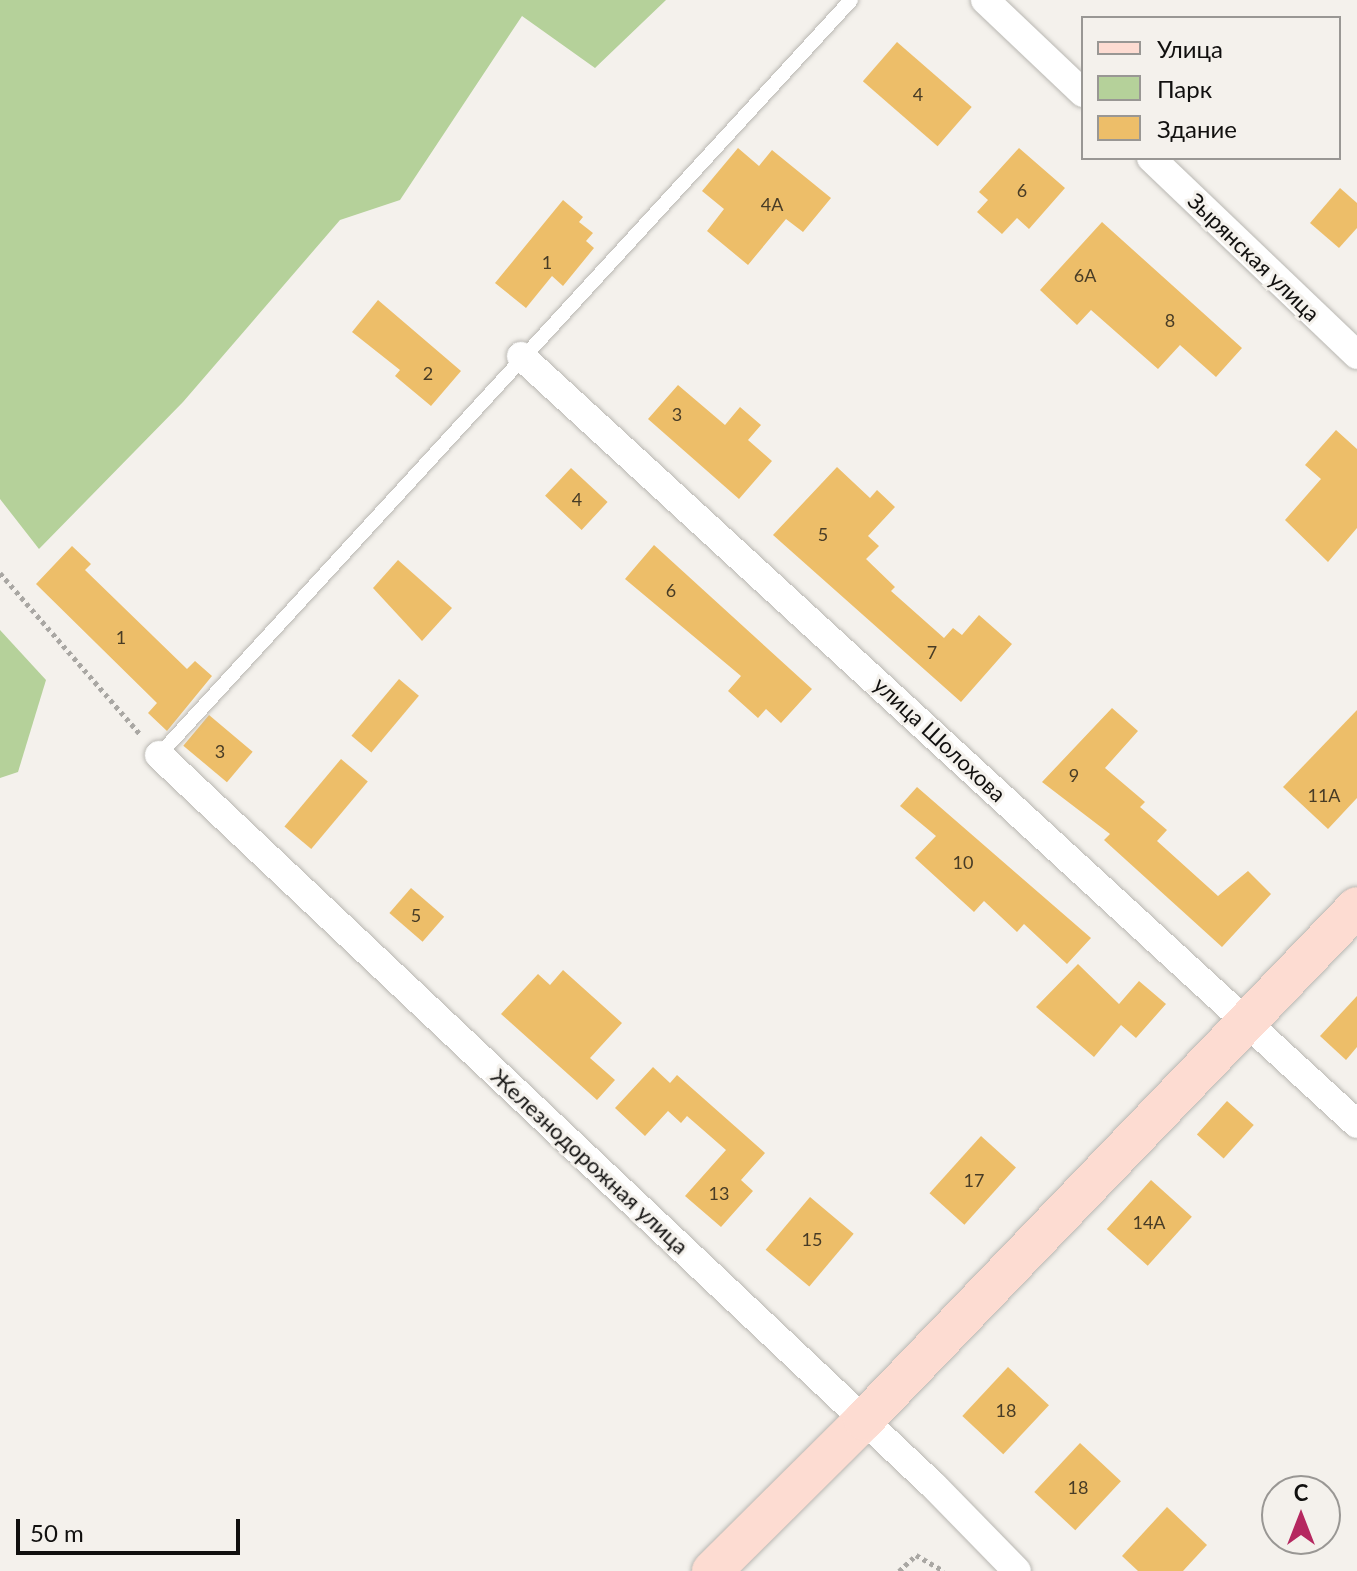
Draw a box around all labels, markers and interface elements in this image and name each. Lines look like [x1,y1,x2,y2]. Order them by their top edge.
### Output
legend [1081,16,1341,160]
text: Улица [1157,34,1223,63]
text: Парк [1157,74,1212,103]
house number: 4 [913,83,923,105]
text: Здание [1157,114,1237,143]
house number: 6 [1017,179,1027,201]
street label: Зырянская улица [1183,187,1325,327]
house number: 4А [761,193,783,215]
house number: 1 [542,251,552,273]
house number: 6А [1074,264,1096,286]
house number: 8 [1165,309,1175,331]
house number: 2 [423,362,433,384]
house number: 3 [672,403,682,425]
house number: 4 [572,488,582,510]
house number: 5 [818,523,828,545]
house number: 6 [666,579,676,601]
house number: 1 [116,626,126,648]
house number: 7 [927,641,937,663]
street label: улица Шолохова [869,671,1011,807]
house number: 3 [215,740,225,762]
house number: 9 [1069,764,1079,786]
house number: 11А [1307,784,1341,806]
house number: 10 [953,851,973,873]
house number: 5 [411,904,421,926]
street label: Железнодорожная улица [486,1063,694,1259]
house number: 17 [964,1169,984,1191]
house number: 13 [709,1182,729,1204]
house number: 14А [1132,1211,1166,1233]
house number: 15 [802,1228,822,1250]
house number: 18 [996,1399,1016,1421]
north arrow [1261,1475,1341,1555]
house number: 18 [1068,1476,1088,1498]
text: С [1294,1479,1308,1506]
scale bar [20,1503,244,1553]
text: 50 m [30,1518,84,1547]

